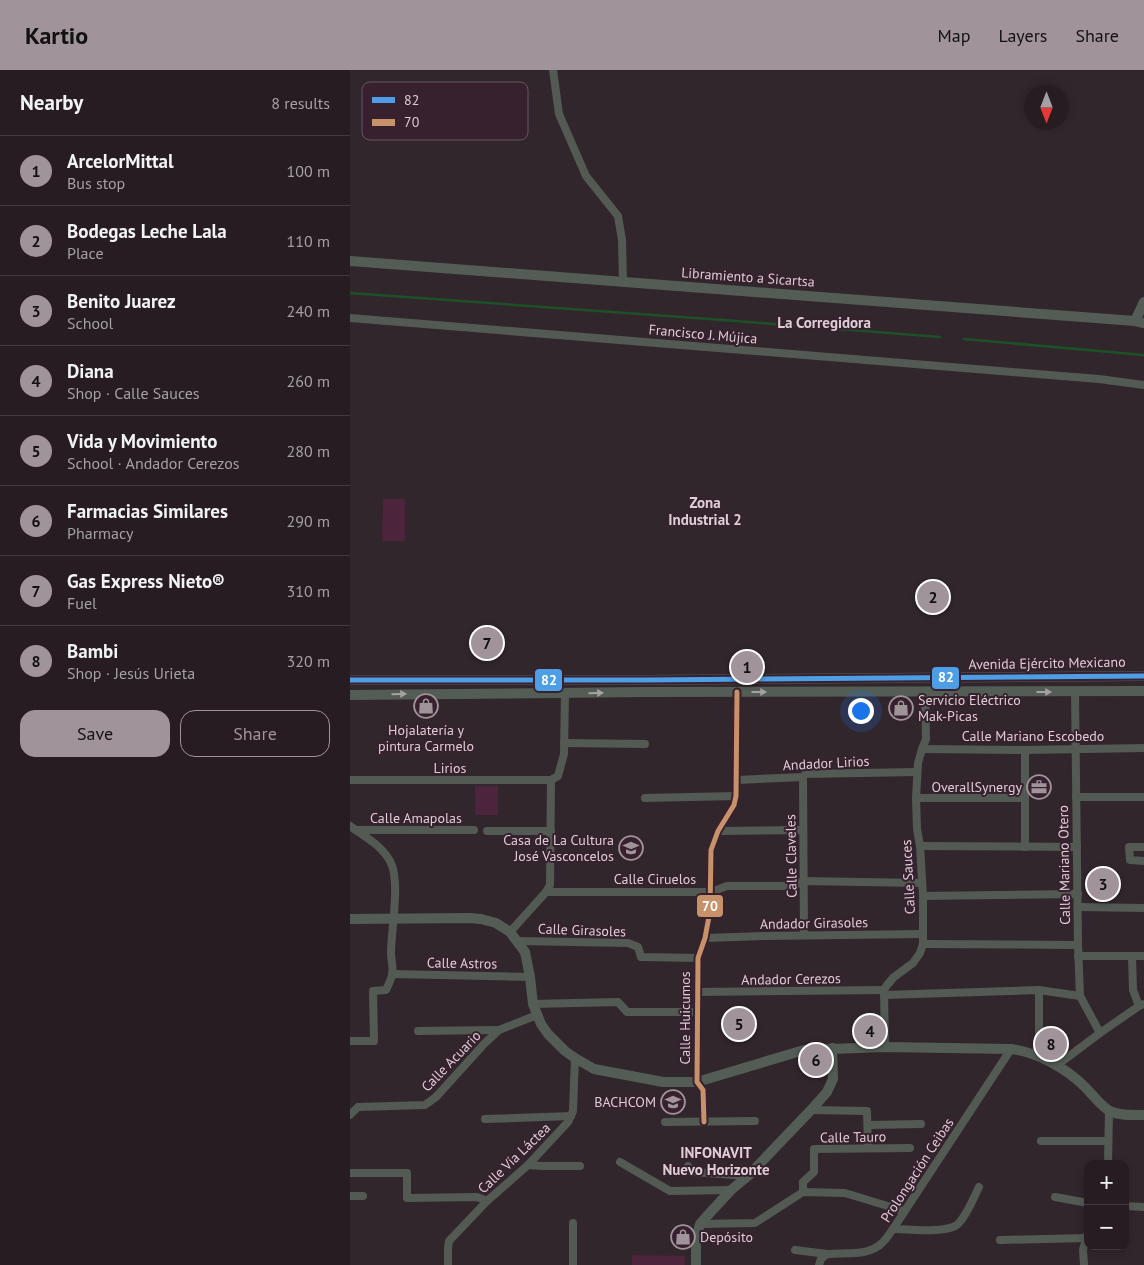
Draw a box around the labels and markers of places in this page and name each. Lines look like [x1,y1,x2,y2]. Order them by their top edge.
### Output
pin: 2 [917,578,949,616]
pin: 7 [471,624,503,662]
pin: 1 [731,648,763,686]
place label: Servicio Eléctrico Mak-Picas [918,691,1021,725]
shop icon: Hojalatería y pintura Carmelo [413,693,439,719]
shop icon: Servicio Eléctrico Mak-Picas [888,695,914,721]
place label: Hojalatería y pintura Carmelo [378,721,474,755]
office icon: OverallSynergy [1026,774,1052,800]
place label: OverallSynergy [932,778,1022,796]
place label: Casa de La Cultura José Vasconcelos [503,831,614,865]
school or university icon: Casa de La Cultura José Vasconcelos [618,835,644,861]
pin: 3 [1087,865,1119,903]
pin: 5 [723,1005,755,1043]
pin: 4 [854,1012,886,1050]
pin: 8 [1035,1025,1067,1063]
pin: 6 [800,1041,832,1079]
school or university icon: BACHCOM [660,1089,686,1115]
place label: BACHCOM [594,1093,656,1111]
shop icon: Depósito [670,1224,696,1250]
place label: Depósito [700,1228,753,1246]

